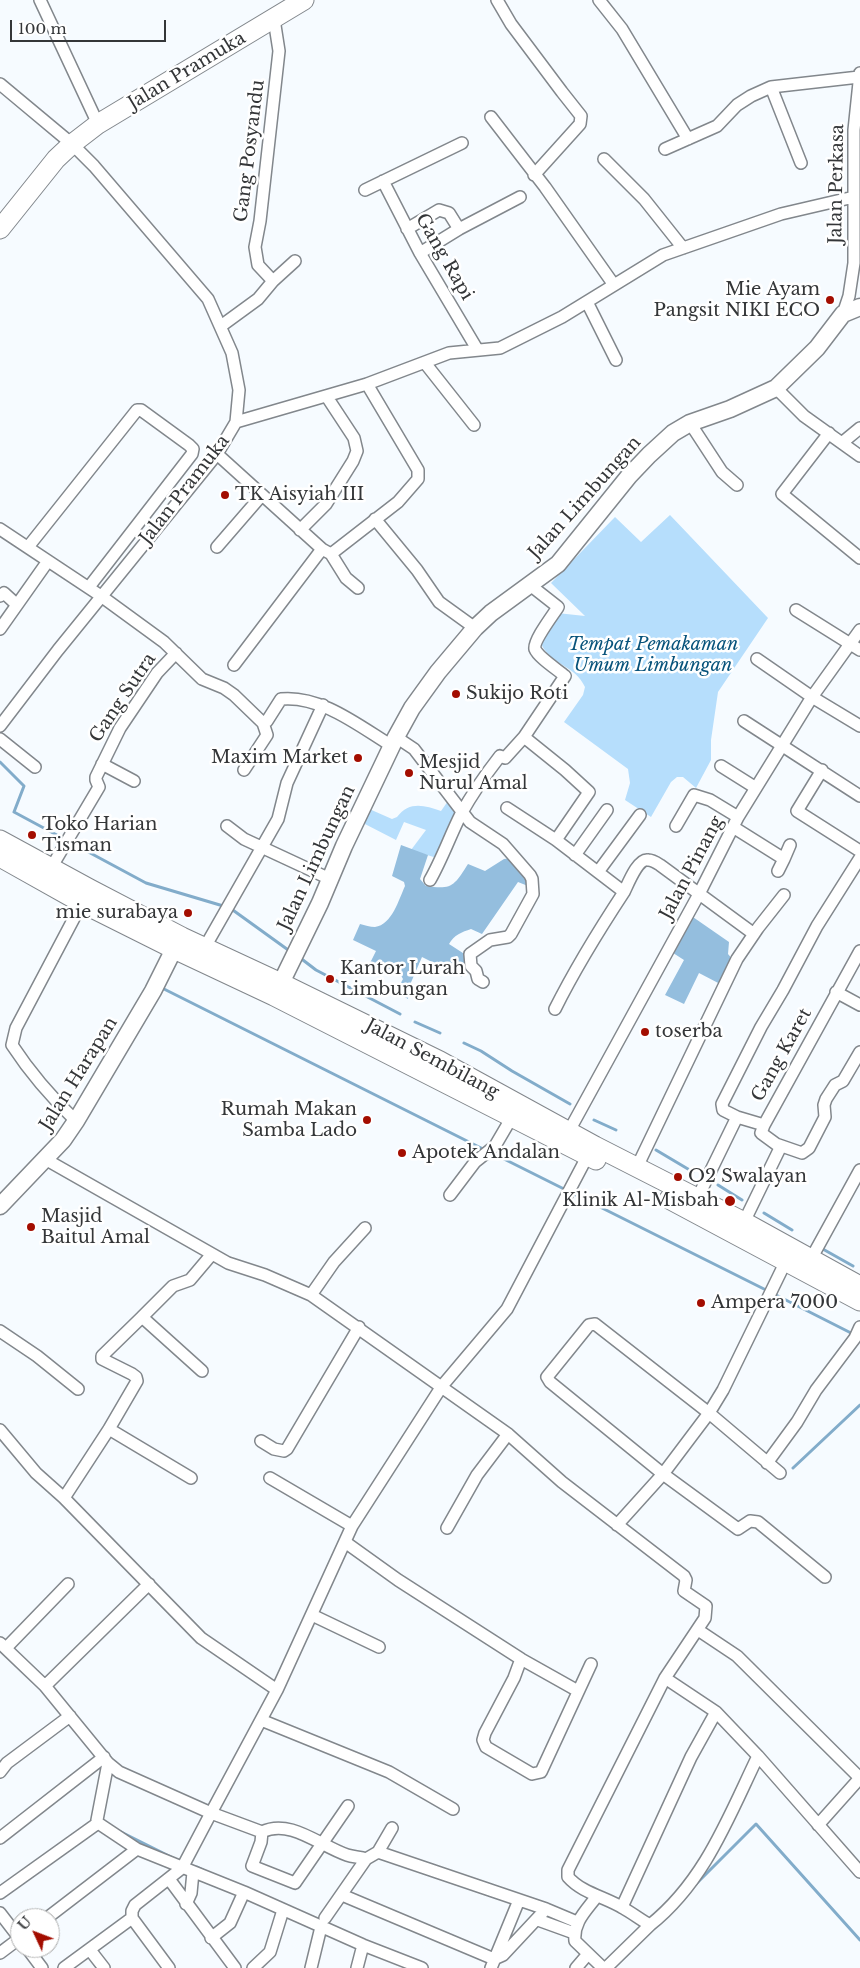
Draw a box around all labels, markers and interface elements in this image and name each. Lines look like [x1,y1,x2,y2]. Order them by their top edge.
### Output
scale bar [12,10,169,42]
text: 100 m [18,19,67,38]
street label: Jalan Pramuka [124,27,250,115]
street label: Gang Posyandu [231,78,269,224]
street label: Jalan Perkasa [825,124,849,244]
street label: Gang Rapi [411,210,477,304]
place label: Mie Ayam Pangsit NIKI ECO [654,279,820,322]
marker: Mie Ayam Pangsit NIKI ECO [824,294,836,306]
street label: Jalan Pramuka [135,431,235,549]
street label: Jalan Limbungan [524,432,646,564]
place label: TK Aisyiah III [235,484,364,506]
marker: TK Aisyiah III [219,489,231,501]
park label: Tempat Pemakaman Umum Limbungan [568,634,738,676]
street label: Gang Sutra [85,649,161,747]
place label: Sukijo Roti [466,683,568,705]
marker: Sukijo Roti [450,688,462,700]
place label: Maxim Market [211,747,348,769]
marker: Maxim Market [352,752,364,764]
place label: Mesjid Nurul Amal [419,752,528,794]
marker: Mesjid Nurul Amal [403,767,415,779]
street label: Jalan Limbungan [274,782,360,934]
street label: Jalan Pinang [656,813,728,923]
place label: Toko Harian Tisman [42,814,157,856]
marker: Toko Harian Tisman [26,829,38,841]
place label: mie surabaya [56,902,178,924]
marker: mie surabaya [182,907,194,919]
place label: Kantor Lurah Limbungan [340,958,465,1001]
marker: Kantor Lurah Limbungan [324,973,336,985]
street label: Gang Karet [747,1005,817,1105]
street label: Jalan Harapan [35,1013,123,1135]
street label: Jalan Sembilang [362,1015,502,1103]
place label: toserba [655,1021,722,1043]
marker: toserba [639,1026,651,1038]
place label: Rumah Makan Samba Lado [221,1099,357,1142]
marker: Rumah Makan Samba Lado [361,1114,373,1126]
place label: Apotek Andalan [412,1142,560,1164]
marker: Apotek Andalan [396,1147,408,1159]
place label: O2 Swalayan [688,1166,807,1188]
marker: O2 Swalayan [672,1171,684,1183]
place label: Klinik Al-Misbah [562,1190,719,1212]
marker: Klinik Al-Misbah [723,1194,737,1208]
place label: Masjid Baitul Amal [41,1206,150,1248]
marker: Masjid Baitul Amal [25,1221,37,1233]
place label: Ampera 7000 [711,1292,838,1314]
marker: Ampera 7000 [695,1297,707,1309]
north arrow [10,1908,60,1958]
text: U [14,1913,36,1934]

